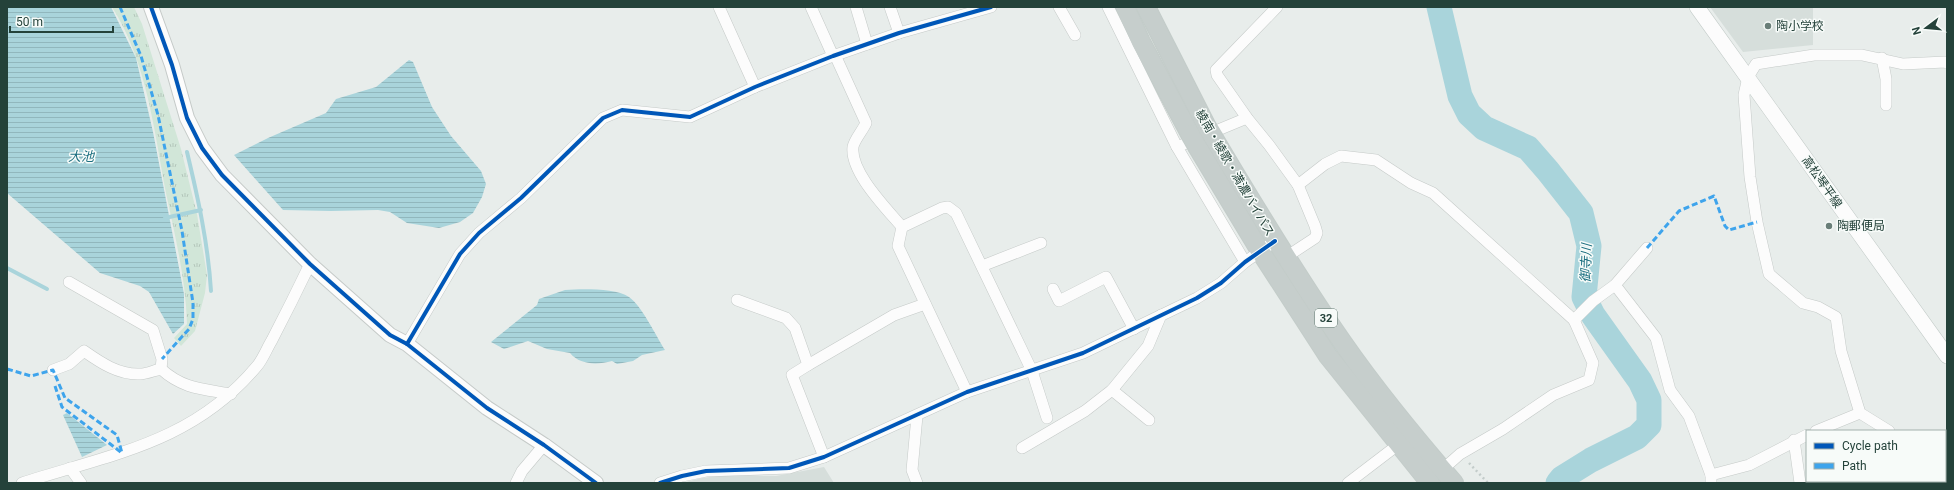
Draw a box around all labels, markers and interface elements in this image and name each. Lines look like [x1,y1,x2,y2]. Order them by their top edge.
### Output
scale bar [10,8,113,34]
north arrow [1906,8,1946,48]
text: 50 m [16,15,43,29]
place label: 陶小学校 [1776,19,1824,33]
marker: 陶小学校 [1763,21,1773,31]
text: N [1909,25,1924,36]
street label: 綾南・綾歌・満濃バイパス [1193,107,1277,239]
water label: 大池 [68,149,96,164]
street label: 高松琴平線 [1799,153,1845,211]
place label: 陶郵便局 [1837,219,1885,233]
marker: 陶郵便局 [1824,221,1834,231]
water label: 御寺川 [1578,241,1594,283]
road number: 32 [1315,309,1337,327]
legend [1806,430,1946,482]
text: Cycle path [1842,439,1898,453]
text: Path [1842,459,1867,473]

